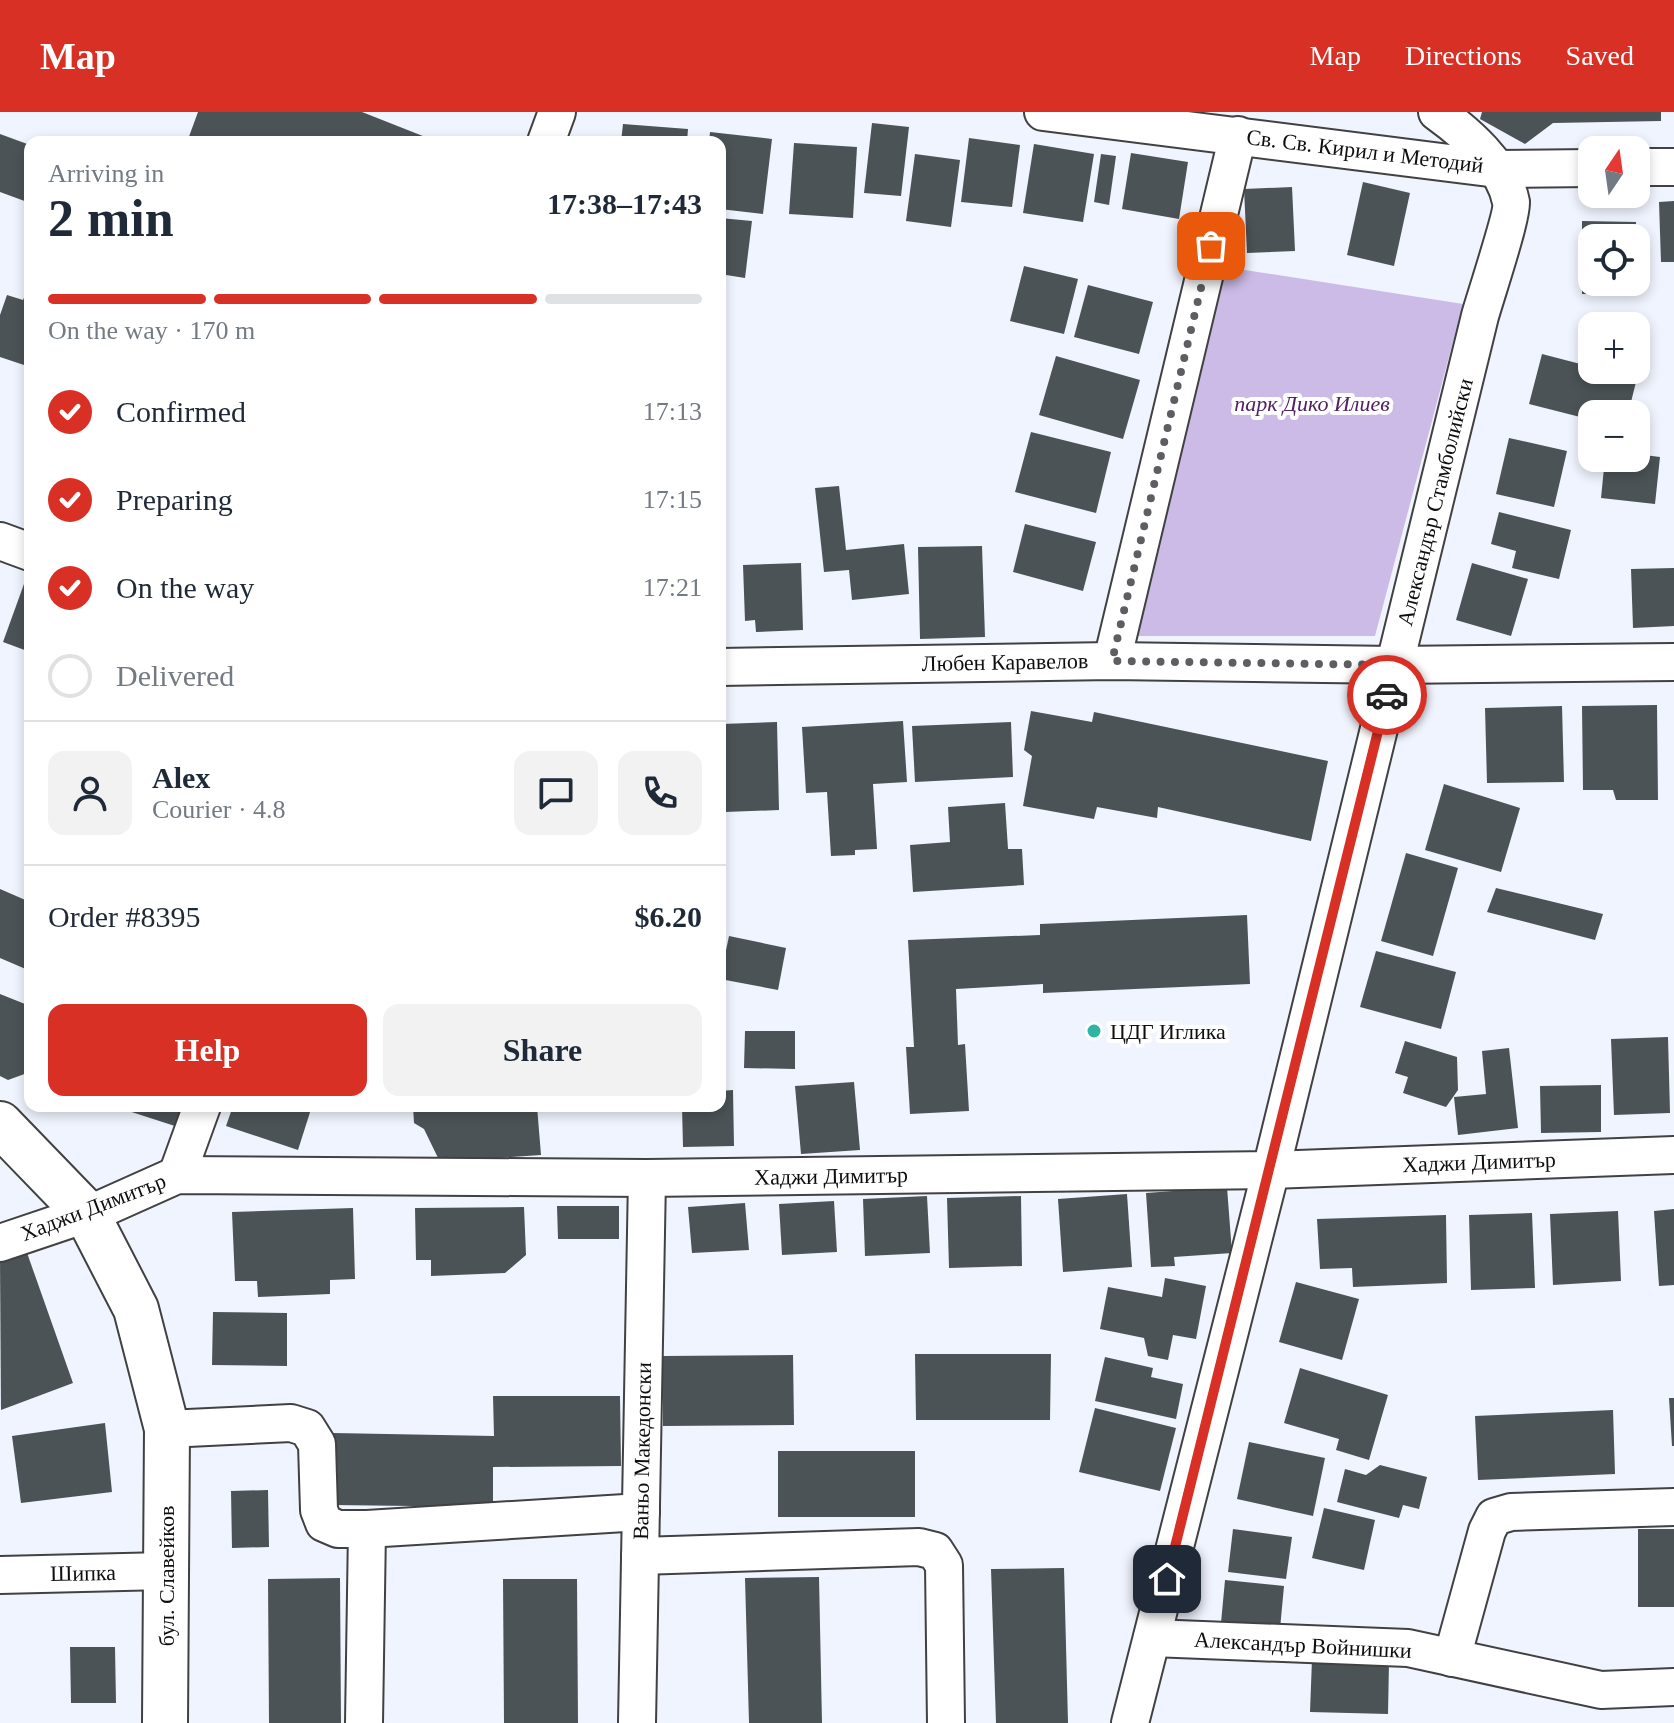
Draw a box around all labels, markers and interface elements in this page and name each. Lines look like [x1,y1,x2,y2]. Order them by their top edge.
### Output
text: Map [40,35,116,77]
text: Map [1310,40,1361,71]
text: Directions [1405,40,1522,71]
text: Saved [1566,40,1634,71]
street label: Св. Св. Кирил и Методий [1245,124,1485,178]
north arrow [1578,136,1650,208]
map controls [1578,136,1650,472]
text: Arriving in [48,159,164,188]
text: 17:38–17:43 [547,187,702,220]
text: 2 min [48,190,174,247]
pin [1177,212,1245,280]
icon: bag [1189,224,1233,268]
button: locate [1578,224,1650,296]
button: + [1578,312,1650,384]
text: On the way · 170 m [48,316,255,345]
street label: Александър Стамболийски [1392,376,1478,628]
icon: check [48,390,92,434]
park label: парк Дико Илиев [1234,391,1390,416]
text: Confirmed [116,395,246,428]
text: 17:13 [643,397,702,426]
button: − [1578,400,1650,472]
icon: check [48,478,92,522]
text: Preparing [116,483,233,516]
text: 17:15 [643,485,702,514]
icon: check [48,566,92,610]
text: On the way [116,571,254,604]
text: 17:21 [643,573,702,602]
street label: Любен Каравелов [921,648,1089,676]
courier [1347,655,1427,735]
text: Delivered [116,659,234,692]
icon: car [1365,673,1409,717]
button: person [48,751,132,835]
button: chat [514,751,598,835]
button: phone [618,751,702,835]
text: Alex [152,761,210,794]
text: Courier · 4.8 [152,795,286,824]
text: Order #8395 [48,900,200,933]
text: $6.20 [635,900,702,933]
button: Help [48,1004,367,1096]
button: Share [383,1004,702,1096]
place label: ЦДГ Иглика [1110,1019,1226,1044]
marker: ЦДГ Иглика [1085,1022,1103,1040]
street label: Хаджи Димитър [1402,1147,1556,1177]
street label: Хаджи Димитър [754,1162,908,1190]
street label: Хаджи Димитър [17,1168,169,1246]
street label: Ваньо Македонски [628,1362,656,1540]
street label: бул. Славейков [154,1506,179,1646]
pin [1133,1545,1201,1613]
icon: home [1145,1557,1189,1601]
street label: Шипка [50,1560,116,1586]
street label: Александър Войнишки [1194,1627,1413,1663]

